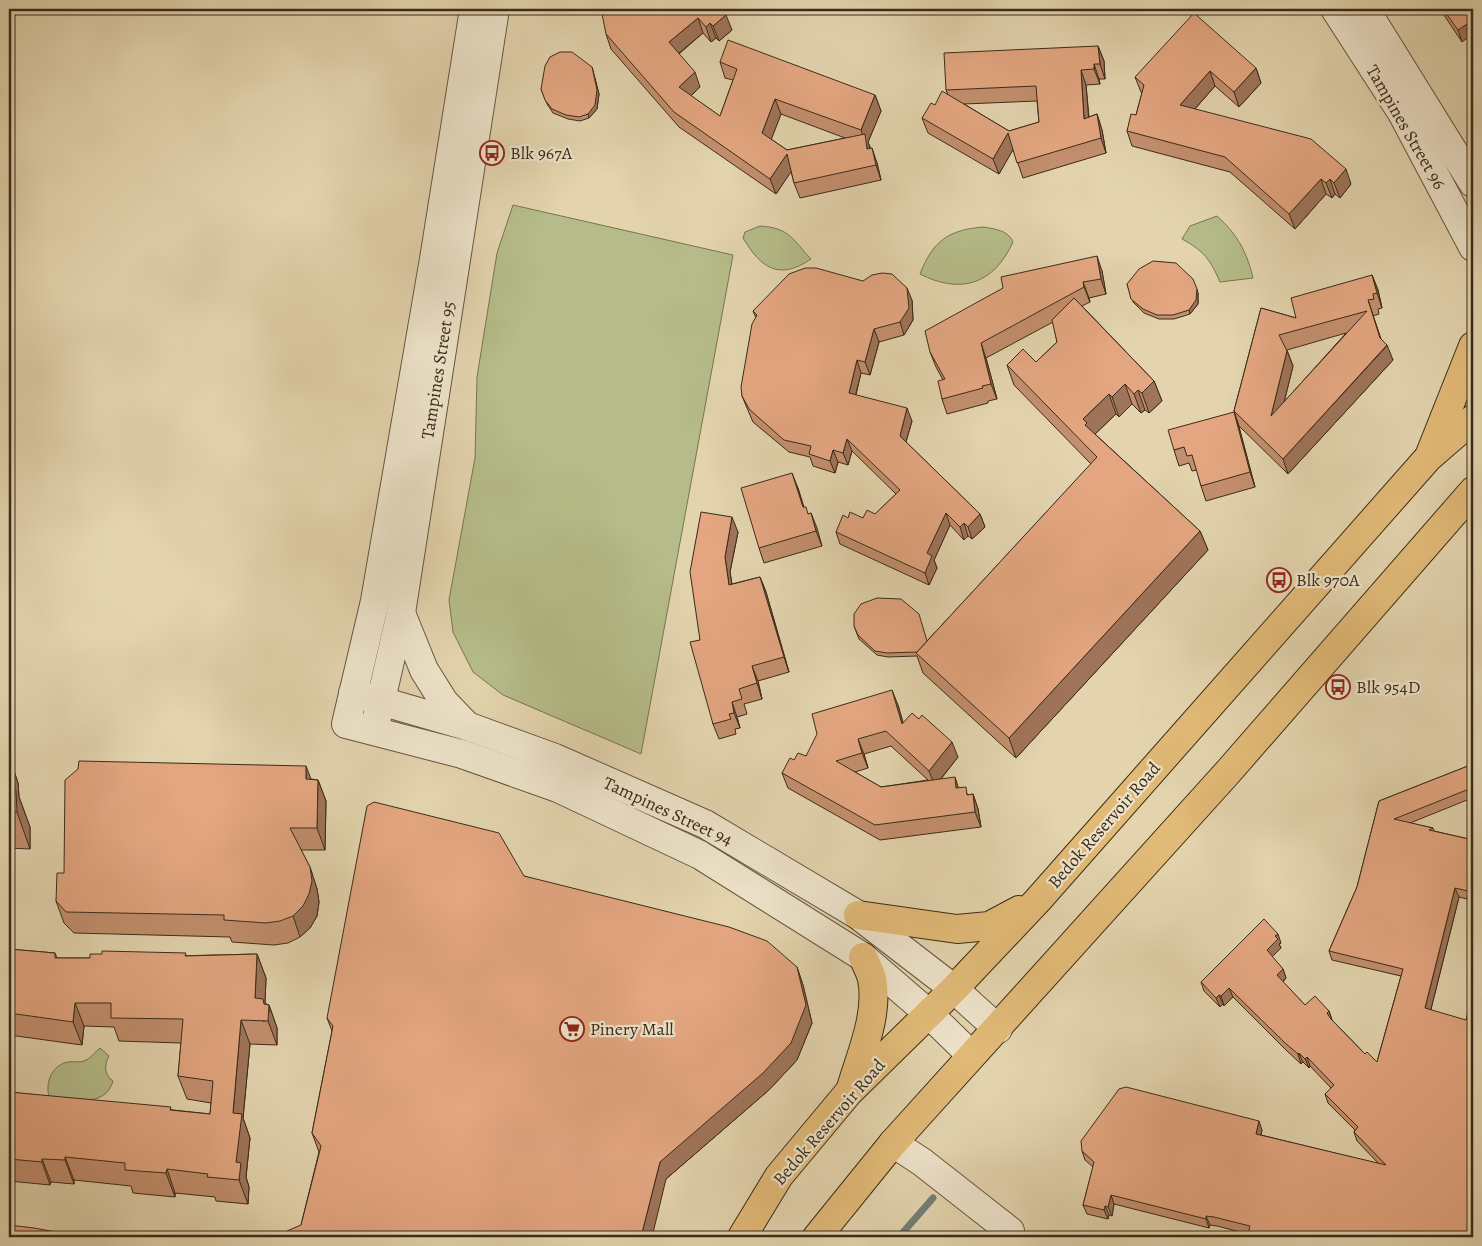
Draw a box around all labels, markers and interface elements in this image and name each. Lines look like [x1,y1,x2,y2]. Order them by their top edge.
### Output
street label: Tampines Street 96 [1361,60,1451,194]
bus stop icon: Blk 967A [479,140,505,166]
place label: Blk 967A [510,141,573,165]
street label: Tampines Street 95 [415,299,461,441]
bus stop icon: Blk 970A [1266,567,1292,593]
place label: Blk 970A [1296,568,1360,592]
bus stop icon: Blk 954D [1325,674,1351,700]
place label: Blk 954D [1356,675,1420,699]
street label: Bedok Reservoir Road [1042,756,1166,893]
street label: Tampines Street 94 [600,771,736,851]
supermarket icon: Pinery Mall [559,1016,585,1042]
place label: Pinery Mall [590,1017,674,1041]
street label: Bedok Reservoir Road [767,1053,891,1190]

